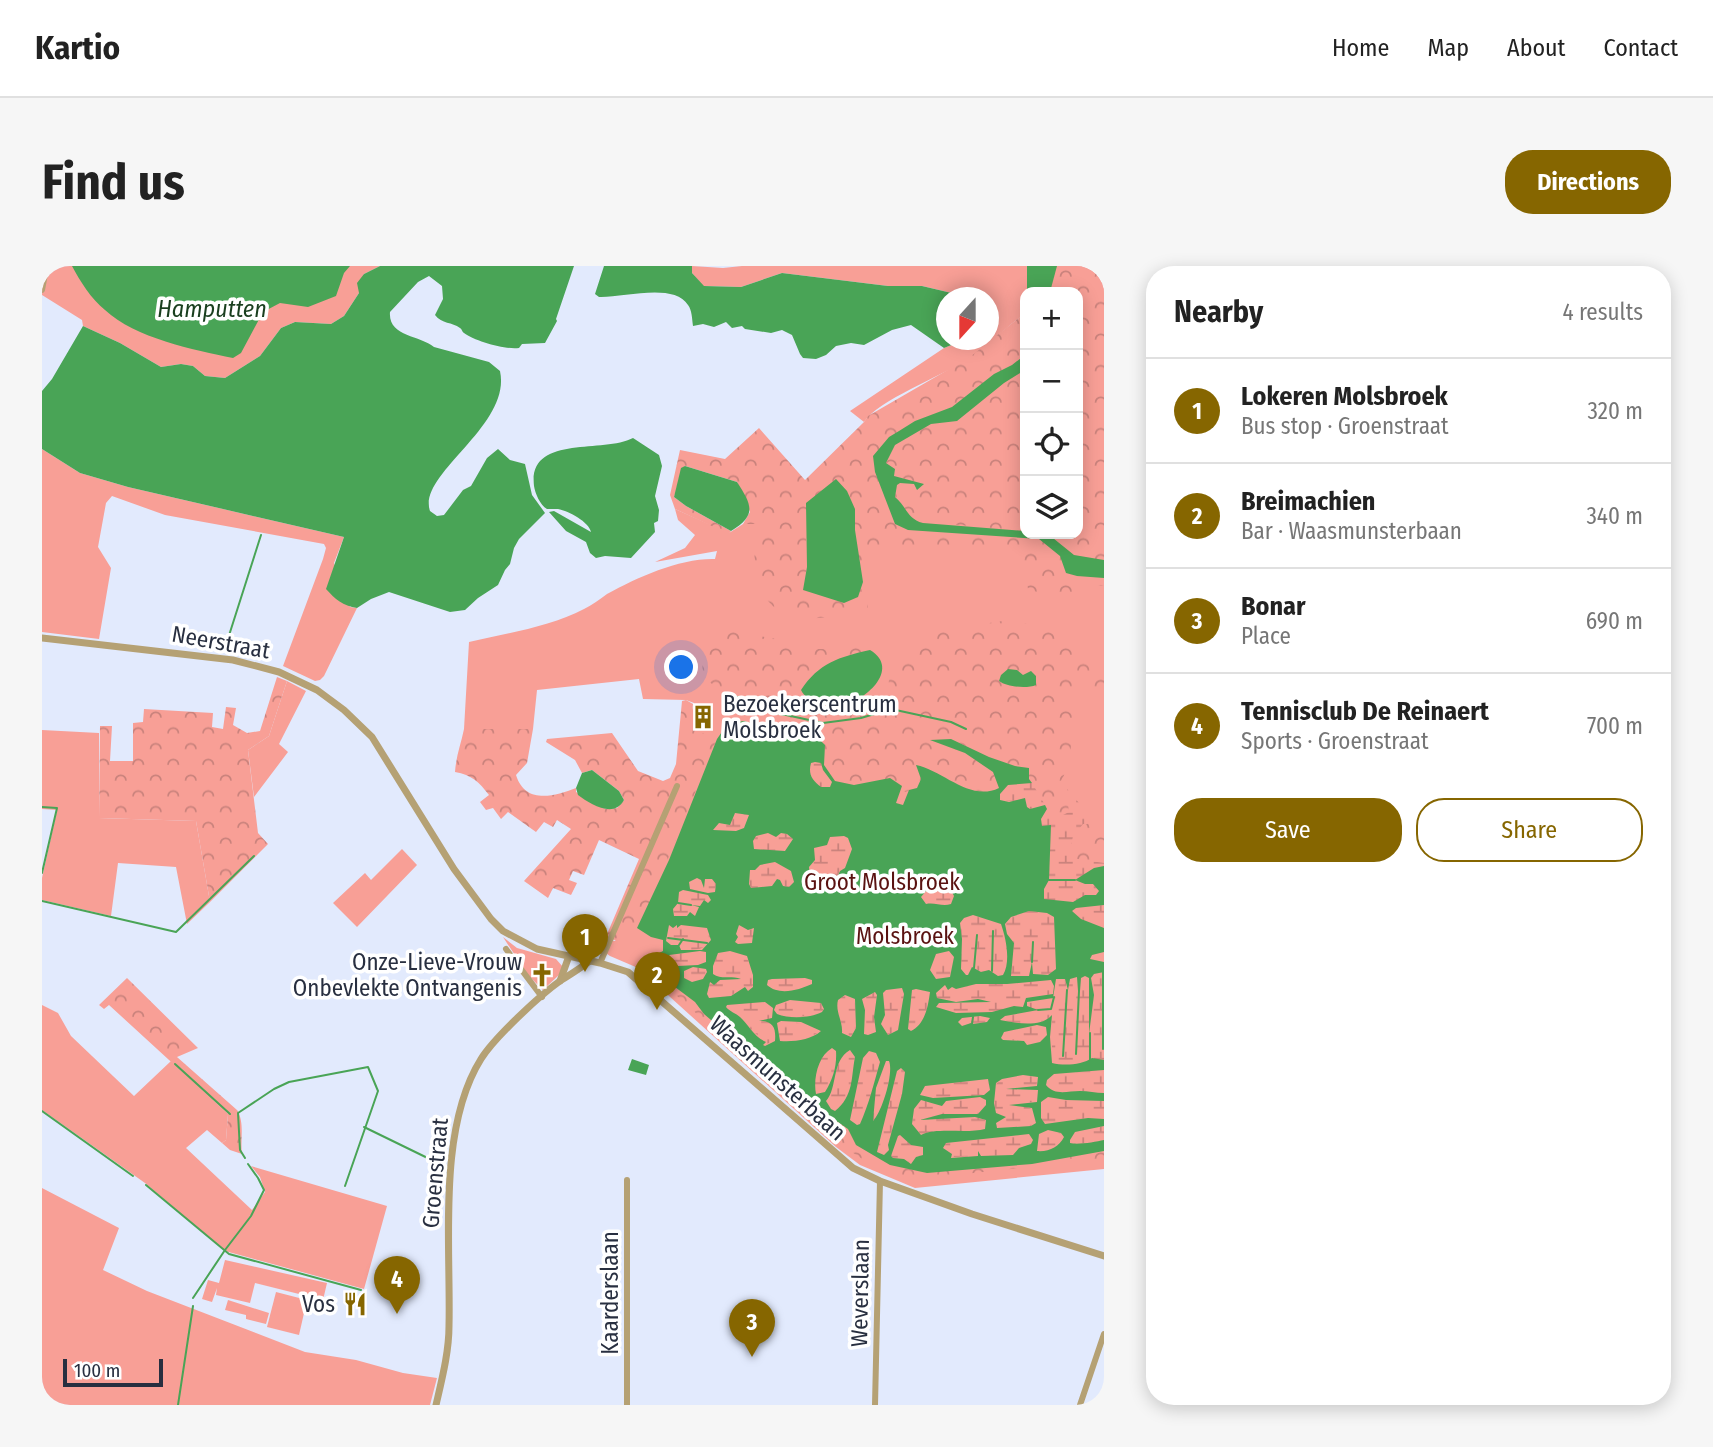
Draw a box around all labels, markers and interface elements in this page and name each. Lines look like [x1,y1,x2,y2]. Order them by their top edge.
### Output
text: Kartio [35,28,120,68]
text: Home [1332,34,1389,62]
text: Map [1427,34,1469,62]
text: About [1507,34,1565,62]
text: Contact [1603,34,1678,62]
button: Directions [1505,150,1671,214]
text: Find us [42,153,185,212]
north arrow [936,287,999,350]
map controls [1020,287,1083,539]
button: + [1020,287,1083,350]
text: Nearby [1174,294,1263,330]
water label: Hamputten [157,295,267,323]
text: 4 results [1562,298,1643,326]
button: − [1020,350,1083,413]
text: Lokeren Molsbroek [1241,381,1448,412]
text: 1 [1192,397,1202,425]
text: 320 m [1588,397,1643,425]
text: Bus stop · Groenstraat [1241,412,1449,440]
button: locate [1020,413,1083,476]
button: layers [1020,476,1083,539]
text: Breimachien [1241,486,1376,517]
text: 2 [1192,502,1202,530]
text: 340 m [1587,502,1643,530]
text: Bar · Waasmunsterbaan [1241,517,1462,545]
text: Bonar [1241,591,1305,622]
text: 3 [1192,607,1202,635]
text: 690 m [1586,607,1643,635]
street label: Neerstraat [170,620,273,664]
text: Place [1241,622,1291,650]
your location [664,650,698,684]
place label: Bezoekerscentrum Molsbroek [723,690,897,744]
text: Tennisclub De Reinaert [1241,696,1489,727]
building icon: Bezoekerscentrum Molsbroek [689,703,717,731]
text: 4 [1191,712,1203,740]
text: 700 m [1587,712,1643,740]
text: Sports · Groenstraat [1241,727,1429,755]
button: Save [1174,798,1402,862]
button: Share [1416,798,1643,862]
park label: Groot Molsbroek [804,868,960,896]
pin: 1 [562,914,608,972]
park label: Molsbroek [856,922,954,950]
place label: Onze-Lieve-Vrouw Onbevlekte Ontvangenis [293,948,522,1002]
pin: 2 [634,952,680,1010]
church icon: Onze-Lieve-Vrouw Onbevlekte Ontvangenis [528,961,556,989]
street label: Waasmunsterbaan [704,1010,852,1146]
street label: Groenstraat [416,1116,454,1229]
street label: Kaarderslaan [596,1231,624,1355]
street label: Weverslaan [845,1239,875,1347]
pin: 4 [374,1256,420,1314]
place label: Vos [302,1290,335,1318]
restaurant icon: Vos [341,1290,369,1318]
pin: 3 [729,1299,775,1357]
scale bar [63,1356,163,1388]
text: 100 m [74,1359,120,1382]

